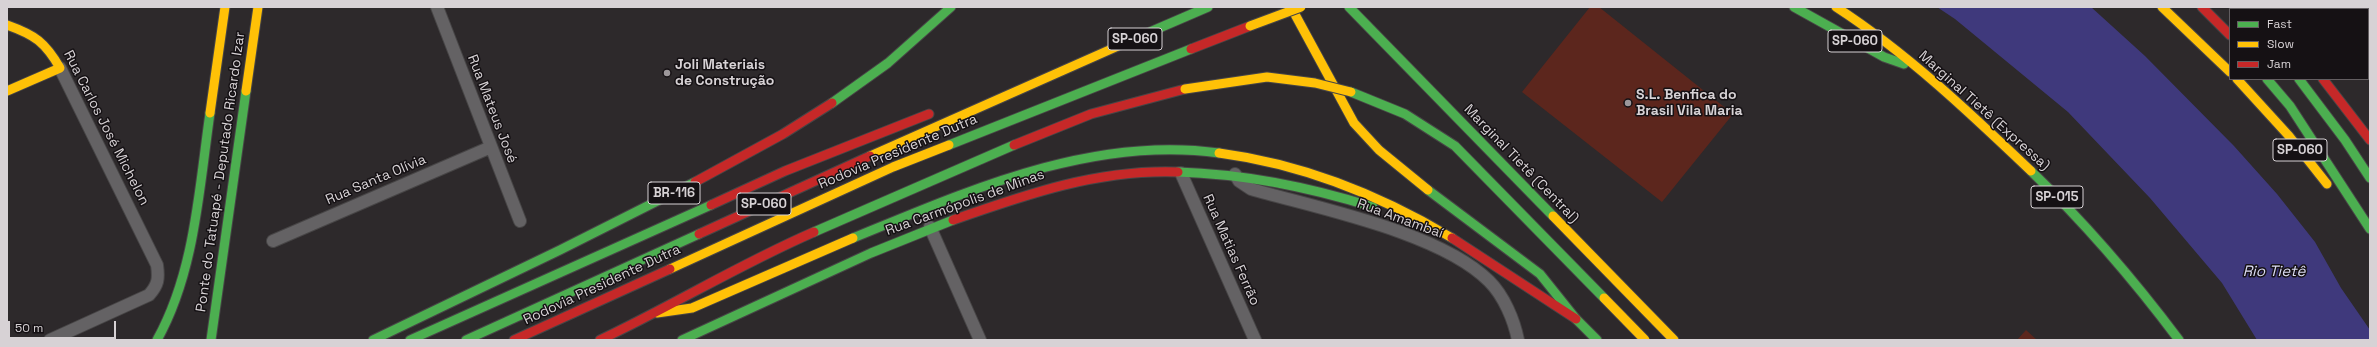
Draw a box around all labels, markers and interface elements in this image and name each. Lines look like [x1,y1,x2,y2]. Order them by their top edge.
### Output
legend [2229,8,2369,80]
text: Fast [2267,16,2292,32]
road number: SP-060 [1108,28,1162,50]
road number: SP-060 [1828,30,1882,52]
street label: Ponte do Tatuapé - Deputado Ricardo Izar [193,31,249,313]
text: Slow [2267,36,2294,52]
street label: Rua Carlos José Michelon [60,48,152,208]
street label: Marginal Tietê (Expressa) [1915,48,2053,174]
street label: Rua Mateus José [464,52,520,166]
text: Jam [2267,56,2291,72]
place label: Joli Materiais de Construção [675,57,774,90]
marker: Joli Materiais de Construção [662,68,672,78]
place label: S.L. Benfica do Brasil Vila Maria [1636,87,1743,120]
marker: S.L. Benfica do Brasil Vila Maria [1623,98,1633,108]
street label: Marginal Tietê (Central) [1460,101,1582,227]
street label: Rodovia Presidente Dutra [816,111,980,193]
road number: SP-060 [2273,139,2327,161]
street label: Rua Santa Olívia [323,151,429,209]
street label: Rua Carmópolis de Minas [883,166,1047,240]
road number: BR-116 [648,182,700,204]
road number: SP-015 [2031,186,2083,208]
street label: Rua Matias Ferrão [1199,192,1263,308]
road number: SP-060 [737,193,791,215]
street label: Rua Amambaí [1355,196,1445,242]
street label: Rodovia Presidente Dutra [521,241,683,329]
water label: Rio Tietê [2243,263,2305,281]
scale bar [10,313,118,339]
text: 50 m [15,320,43,336]

